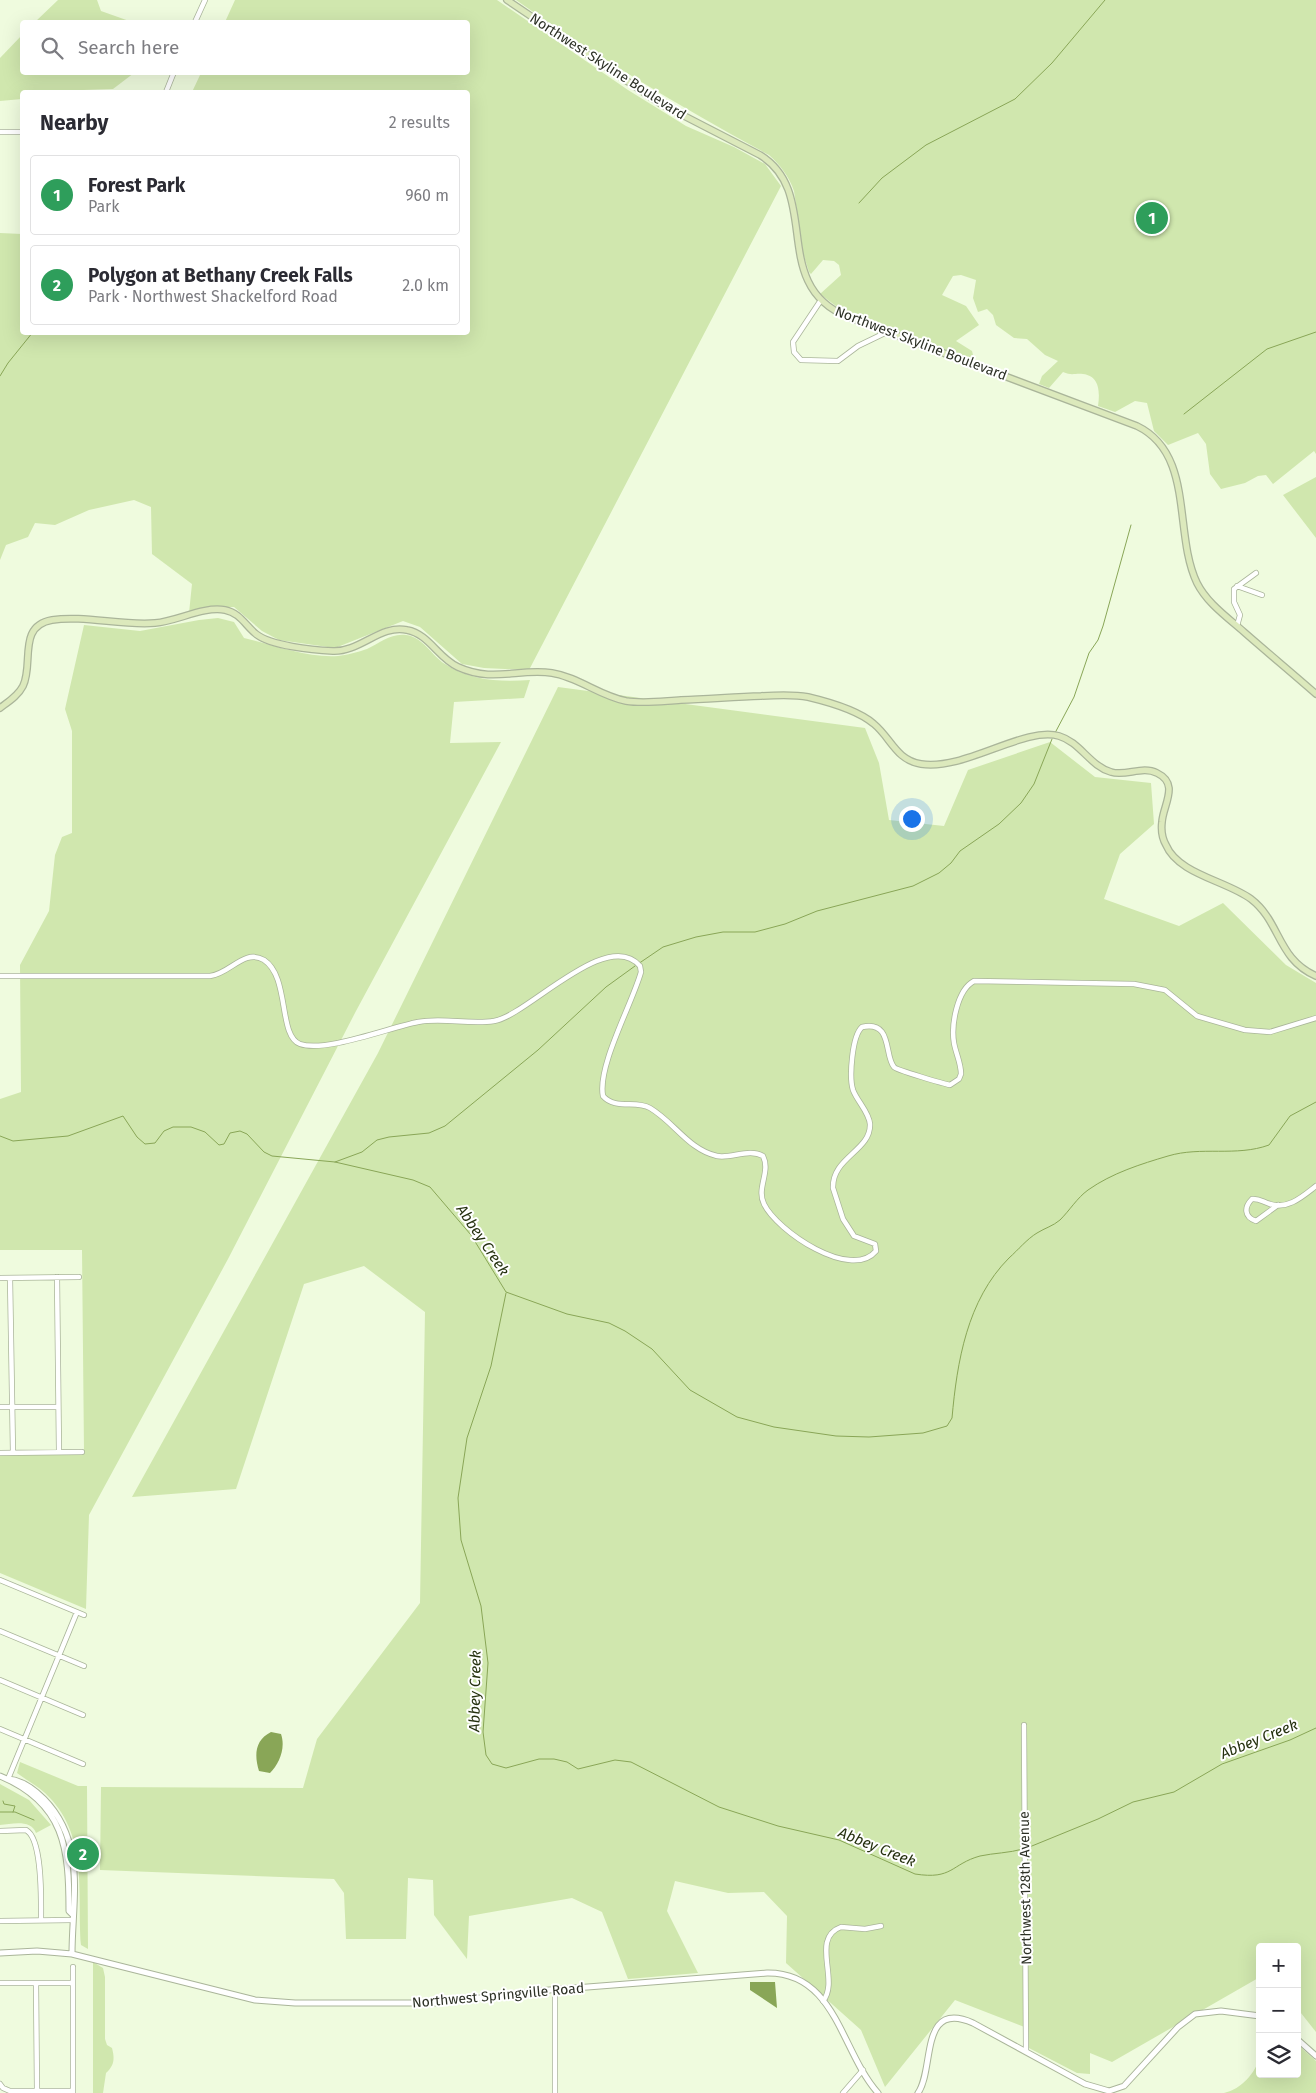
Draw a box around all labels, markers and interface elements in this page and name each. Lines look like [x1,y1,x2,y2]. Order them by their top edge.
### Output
street label: Northwest Skyline Boulevard [526,10,689,123]
search box [20,20,470,75]
icon: search [38,34,66,62]
text: Search here [78,36,179,59]
text: Nearby [40,110,108,136]
text: 2 results [389,113,450,132]
text: Forest Park [88,174,185,197]
text: 1 [53,186,61,205]
text: 960 m [405,186,449,205]
text: Park [88,197,120,216]
pin: 1 [1136,199,1168,237]
text: Polygon at Bethany Creek Falls [88,264,353,287]
text: 2 [53,276,61,295]
text: 2.0 km [402,276,449,295]
text: Park · Northwest Shackelford Road [88,287,338,306]
street label: Northwest Skyline Boulevard [832,303,1009,384]
your location [899,806,925,832]
water label: Abbey Creek [452,1200,513,1279]
water label: Abbey Creek [465,1650,485,1733]
water label: Abbey Creek [1217,1715,1300,1763]
street label: Northwest 128th Avenue [1016,1811,1035,1965]
water label: Abbey Creek [835,1823,918,1871]
pin: 2 [67,1835,99,1873]
map controls [1256,1943,1301,2078]
button: + [1256,1943,1301,1988]
street label: Northwest Springville Road [411,1980,585,2011]
button: − [1256,1988,1301,2033]
button: layers [1256,2033,1301,2078]

